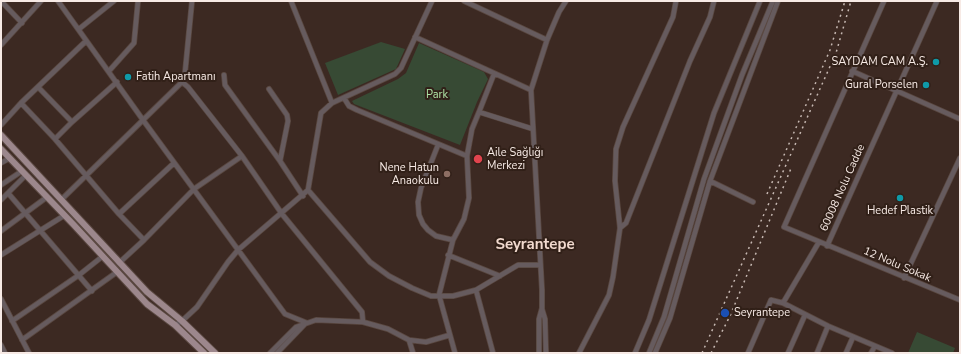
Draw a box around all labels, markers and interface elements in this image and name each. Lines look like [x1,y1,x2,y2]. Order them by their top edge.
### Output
place label: SAYDAM CAM A.Ş. [831,55,928,69]
marker: SAYDAM CAM A.Ş. [931,57,941,67]
place label: Fatih Apartmanı [136,70,216,84]
marker: Fatih Apartmanı [123,72,133,82]
place label: Gural Porselen [845,78,918,92]
marker: Gural Porselen [921,80,931,90]
park label: Park [426,88,448,102]
street label: 60008 Nolu Cadde [818,142,868,234]
place label: Aile Sağlığı Merkezi [487,146,543,172]
marker: Aile Sağlığı Merkezi [472,153,484,165]
place label: Nene Hatun Anaokulu [380,161,439,187]
marker: Nene Hatun Anaokulu [442,169,452,179]
marker: Hedef Plastik [895,193,905,203]
place label: Hedef Plastik [867,204,933,218]
district label: Seyrantepe [495,236,575,254]
street label: 12 Nolu Sokak [861,245,933,285]
place label: Seyrantepe [734,306,790,320]
marker: Seyrantepe [719,307,731,319]

